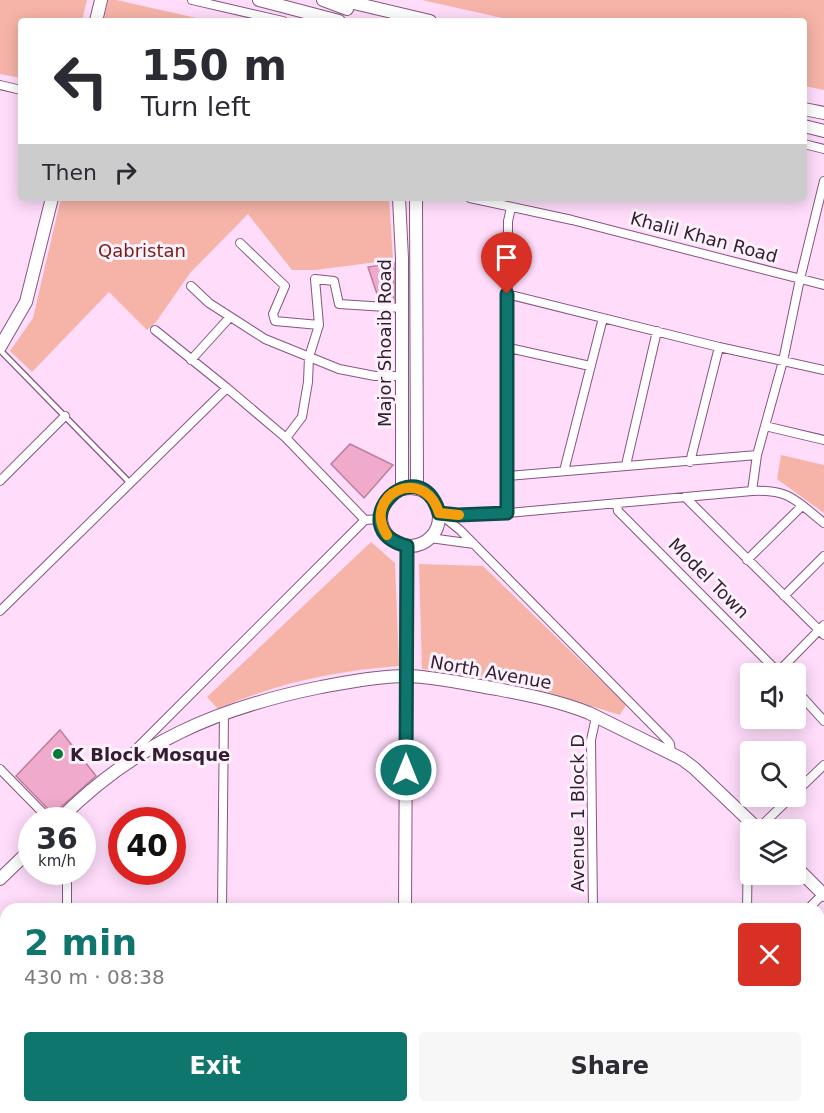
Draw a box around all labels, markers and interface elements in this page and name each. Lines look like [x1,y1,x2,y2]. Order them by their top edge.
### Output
text: 150 m [141,41,287,90]
icon: left [42,42,120,120]
text: Turn left [141,91,251,122]
icon: right [109,156,142,189]
text: Then [42,160,97,185]
street label: Khalil Khan Road [628,207,780,267]
pin [481,232,532,294]
park label: Qabristan [98,240,186,261]
icon: arrive [490,241,523,274]
street label: Major Shoaib Road [374,259,395,427]
street label: Model Town [665,534,753,622]
street label: North Avenue [429,651,553,693]
map controls [740,663,806,885]
button: sound [740,663,806,729]
street label: Avenue 1 Block D [567,734,588,892]
position arrow [374,738,438,802]
button: search [740,741,806,807]
place label: K Block Mosque [70,744,230,765]
marker: K Block Mosque [51,747,65,761]
speed limit sign: 40 [108,807,186,885]
button: layers [740,819,806,885]
text: 36 [36,821,78,856]
text: km/h [38,852,76,870]
text: 2 min [24,922,137,963]
button: close [738,923,801,986]
text: 430 m · 08:38 [24,965,165,989]
button: Exit [24,1032,407,1101]
button: Share [419,1032,801,1101]

